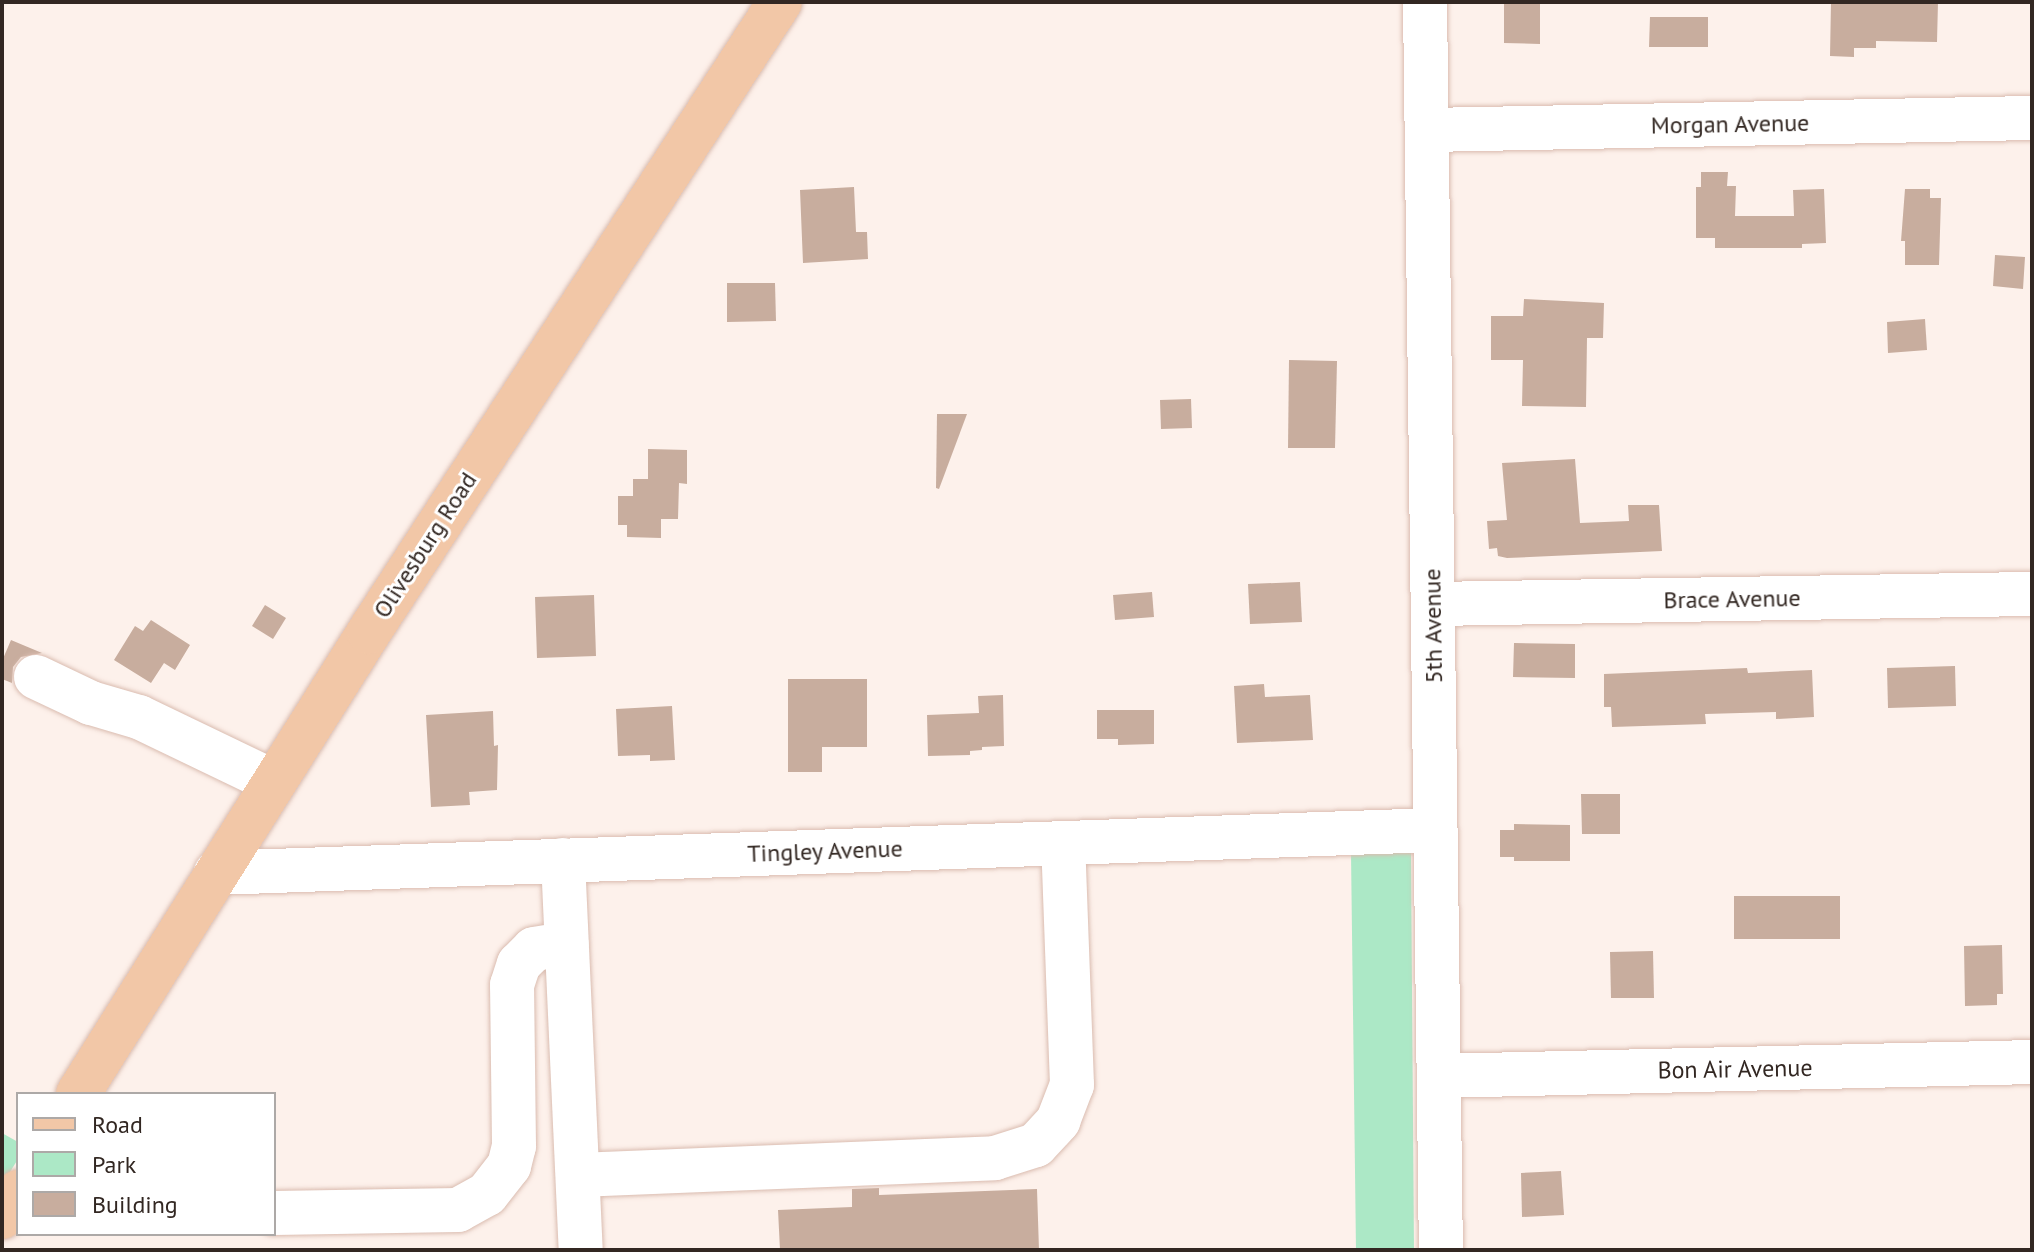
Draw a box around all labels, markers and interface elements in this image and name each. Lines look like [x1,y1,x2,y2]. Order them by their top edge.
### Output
street label: Morgan Avenue [1650,108,1810,140]
street label: Olivesburg Road [367,467,483,623]
street label: 5th Avenue [1418,568,1448,684]
street label: Brace Avenue [1663,583,1801,615]
street label: Tingley Avenue [746,834,904,868]
street label: Bon Air Avenue [1657,1053,1813,1085]
legend [16,1092,276,1236]
text: Road [92,1109,143,1140]
text: Park [92,1149,136,1180]
text: Building [92,1189,178,1220]

